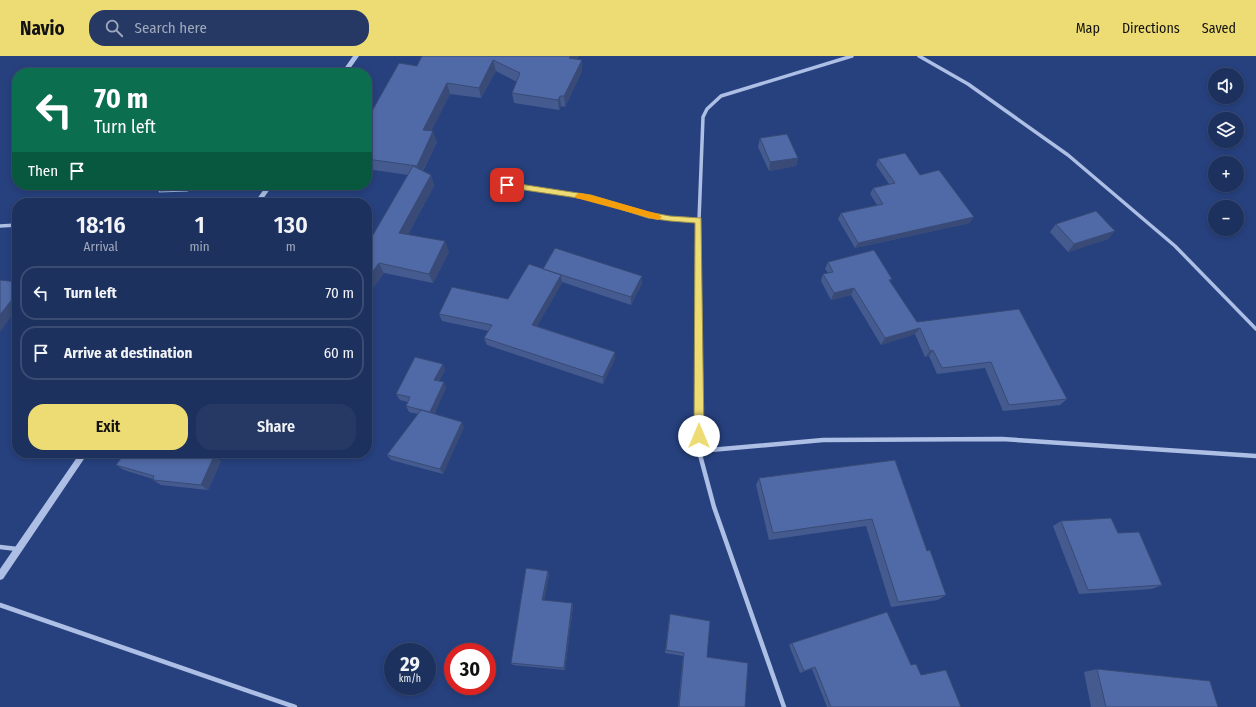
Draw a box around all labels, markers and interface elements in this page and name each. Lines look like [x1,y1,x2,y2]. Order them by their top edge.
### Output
search box [89,10,369,46]
text: Navio [20,17,65,40]
icon: search [103,17,125,39]
text: Search here [135,19,207,37]
text: Map [1076,20,1100,37]
text: Directions [1122,20,1180,37]
text: Saved [1202,20,1236,37]
map controls [1208,68,1244,236]
button: sound [1208,68,1244,104]
text: 70 m [94,82,148,115]
icon: left [28,84,80,136]
button: layers [1208,112,1244,148]
text: Turn left [94,116,156,138]
button: + [1208,156,1244,192]
icon: arrive [66,160,88,182]
text: Then [28,162,58,180]
pin [490,168,524,202]
icon: arrive [496,174,518,196]
button: − [1208,200,1244,236]
text: 18:16 [76,211,126,239]
text: 1 [195,211,205,239]
text: 130 [274,211,308,239]
text: Arrival [84,239,118,254]
text: min [190,239,210,254]
text: m [286,239,296,254]
icon: left [30,282,52,304]
text: Turn left [64,284,117,302]
text: 70 m [325,284,354,302]
icon: arrive [30,342,52,364]
text: Arrive at destination [64,344,192,362]
text: 60 m [324,344,354,362]
button: Exit [28,404,188,450]
button: Share [196,404,356,450]
position arrow [678,415,720,457]
speed limit sign: 30 [444,643,496,695]
text: 29 [400,652,420,676]
text: km/h [399,673,421,685]

